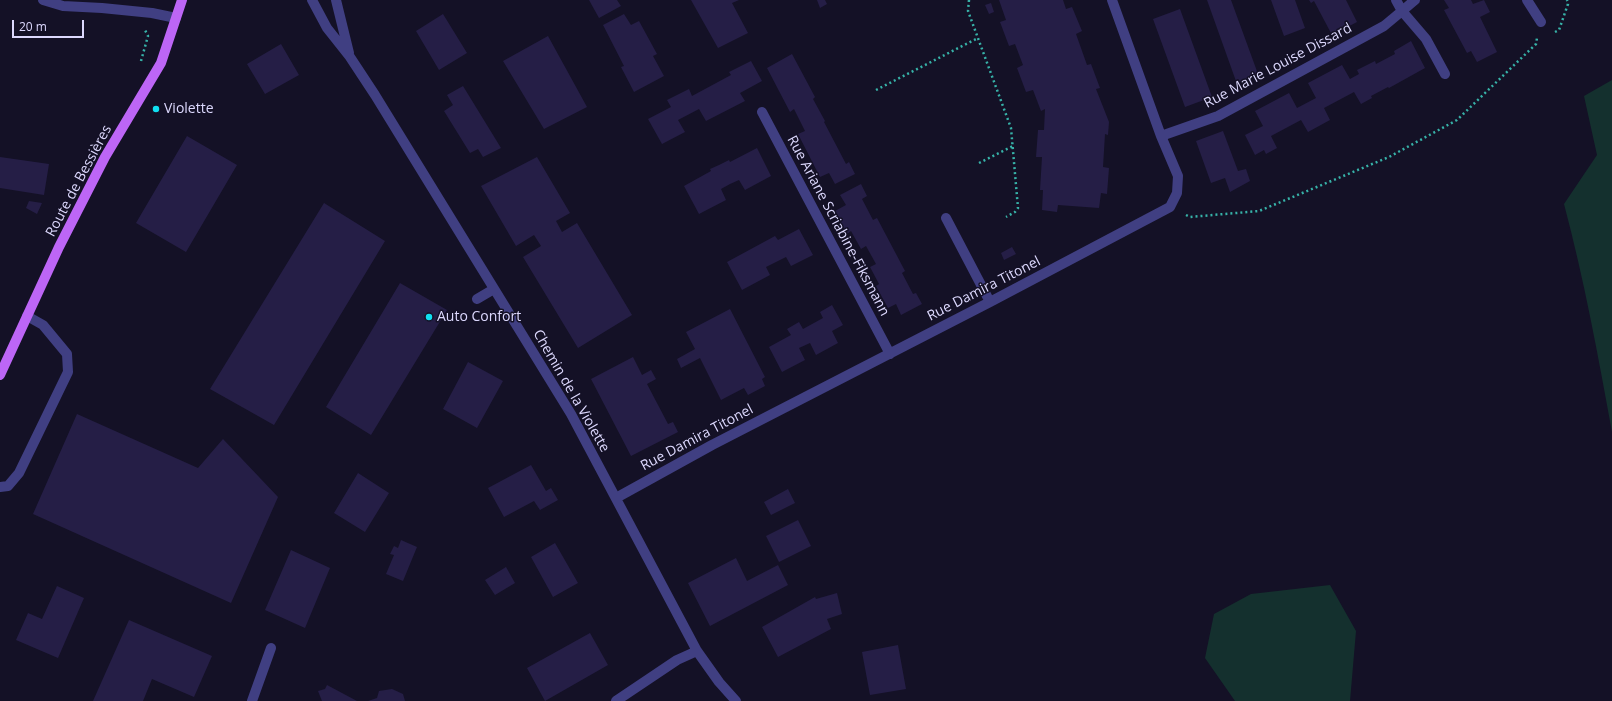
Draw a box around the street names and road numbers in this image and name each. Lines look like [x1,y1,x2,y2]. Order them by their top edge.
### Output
street label: Rue Marie Louise Dissard [1201,20,1355,112]
street label: Route de Bessières [42,122,116,240]
street label: Rue Ariane Scriabine-Fiksmann [783,133,893,319]
street label: Rue Damira Titonel [925,253,1043,325]
street label: Chemin de la Violette [529,327,613,455]
street label: Rue Damira Titonel [638,401,756,475]

